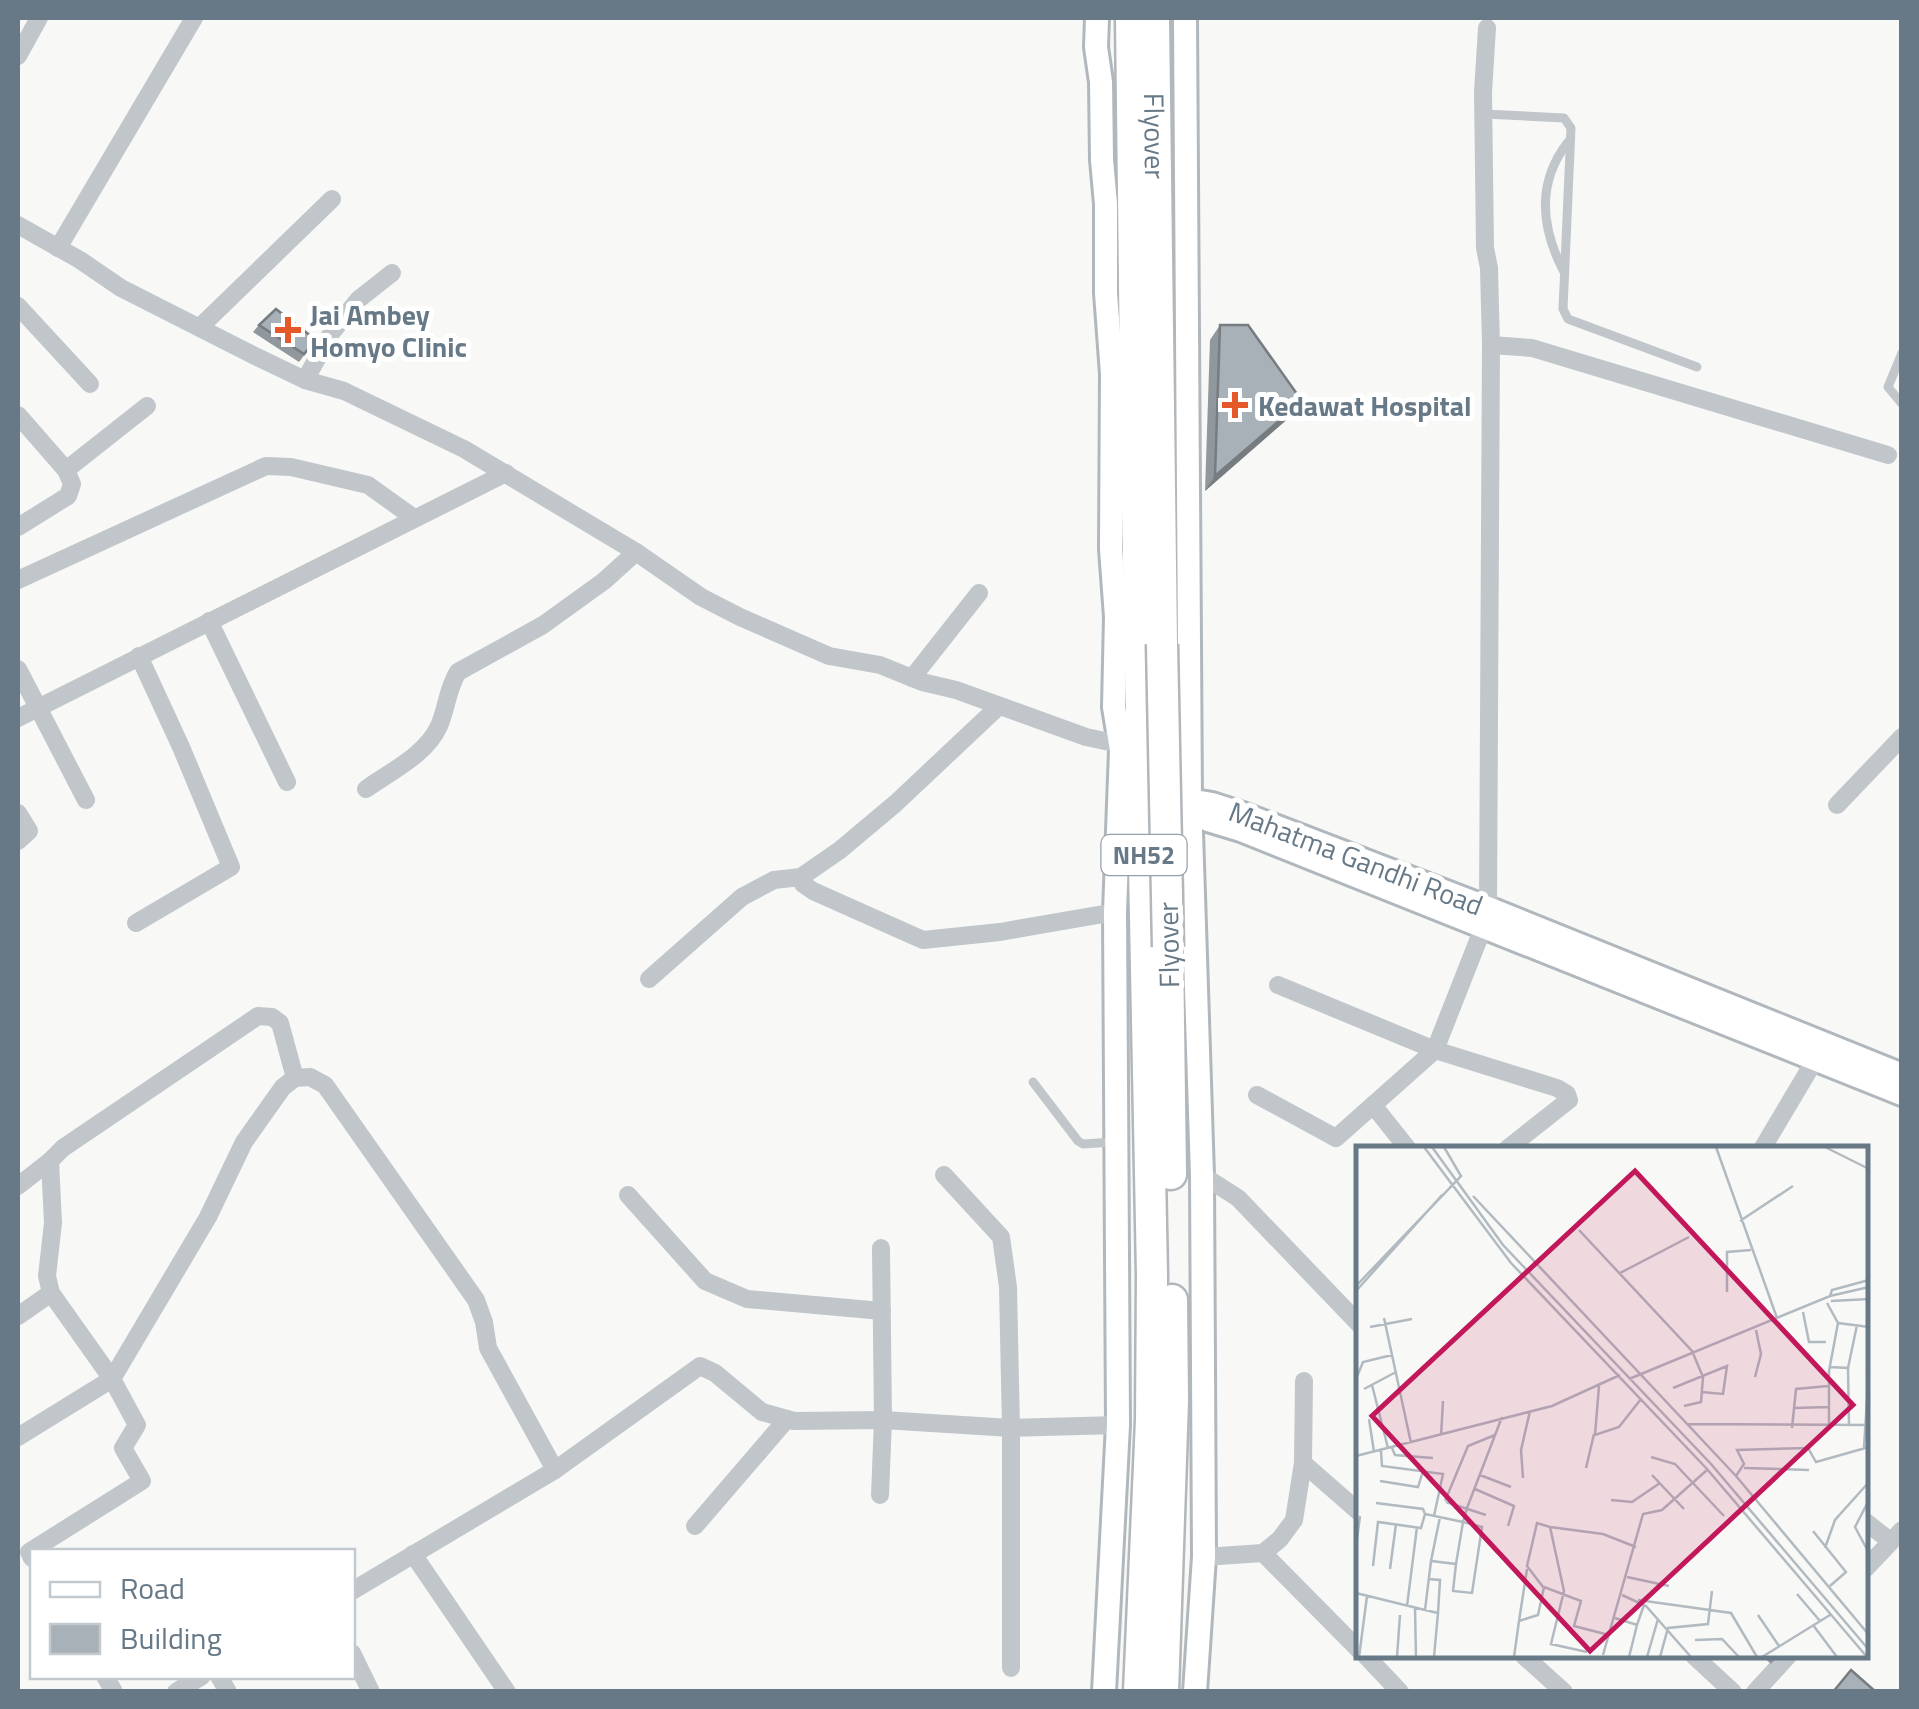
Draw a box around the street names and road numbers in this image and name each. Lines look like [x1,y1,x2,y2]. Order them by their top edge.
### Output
street label: Flyover [1133,93,1178,180]
street label: Mahatma Gandhi Road [1223,790,1489,926]
road number: NH52 [1102,835,1186,875]
street label: Flyover [1146,901,1190,988]

